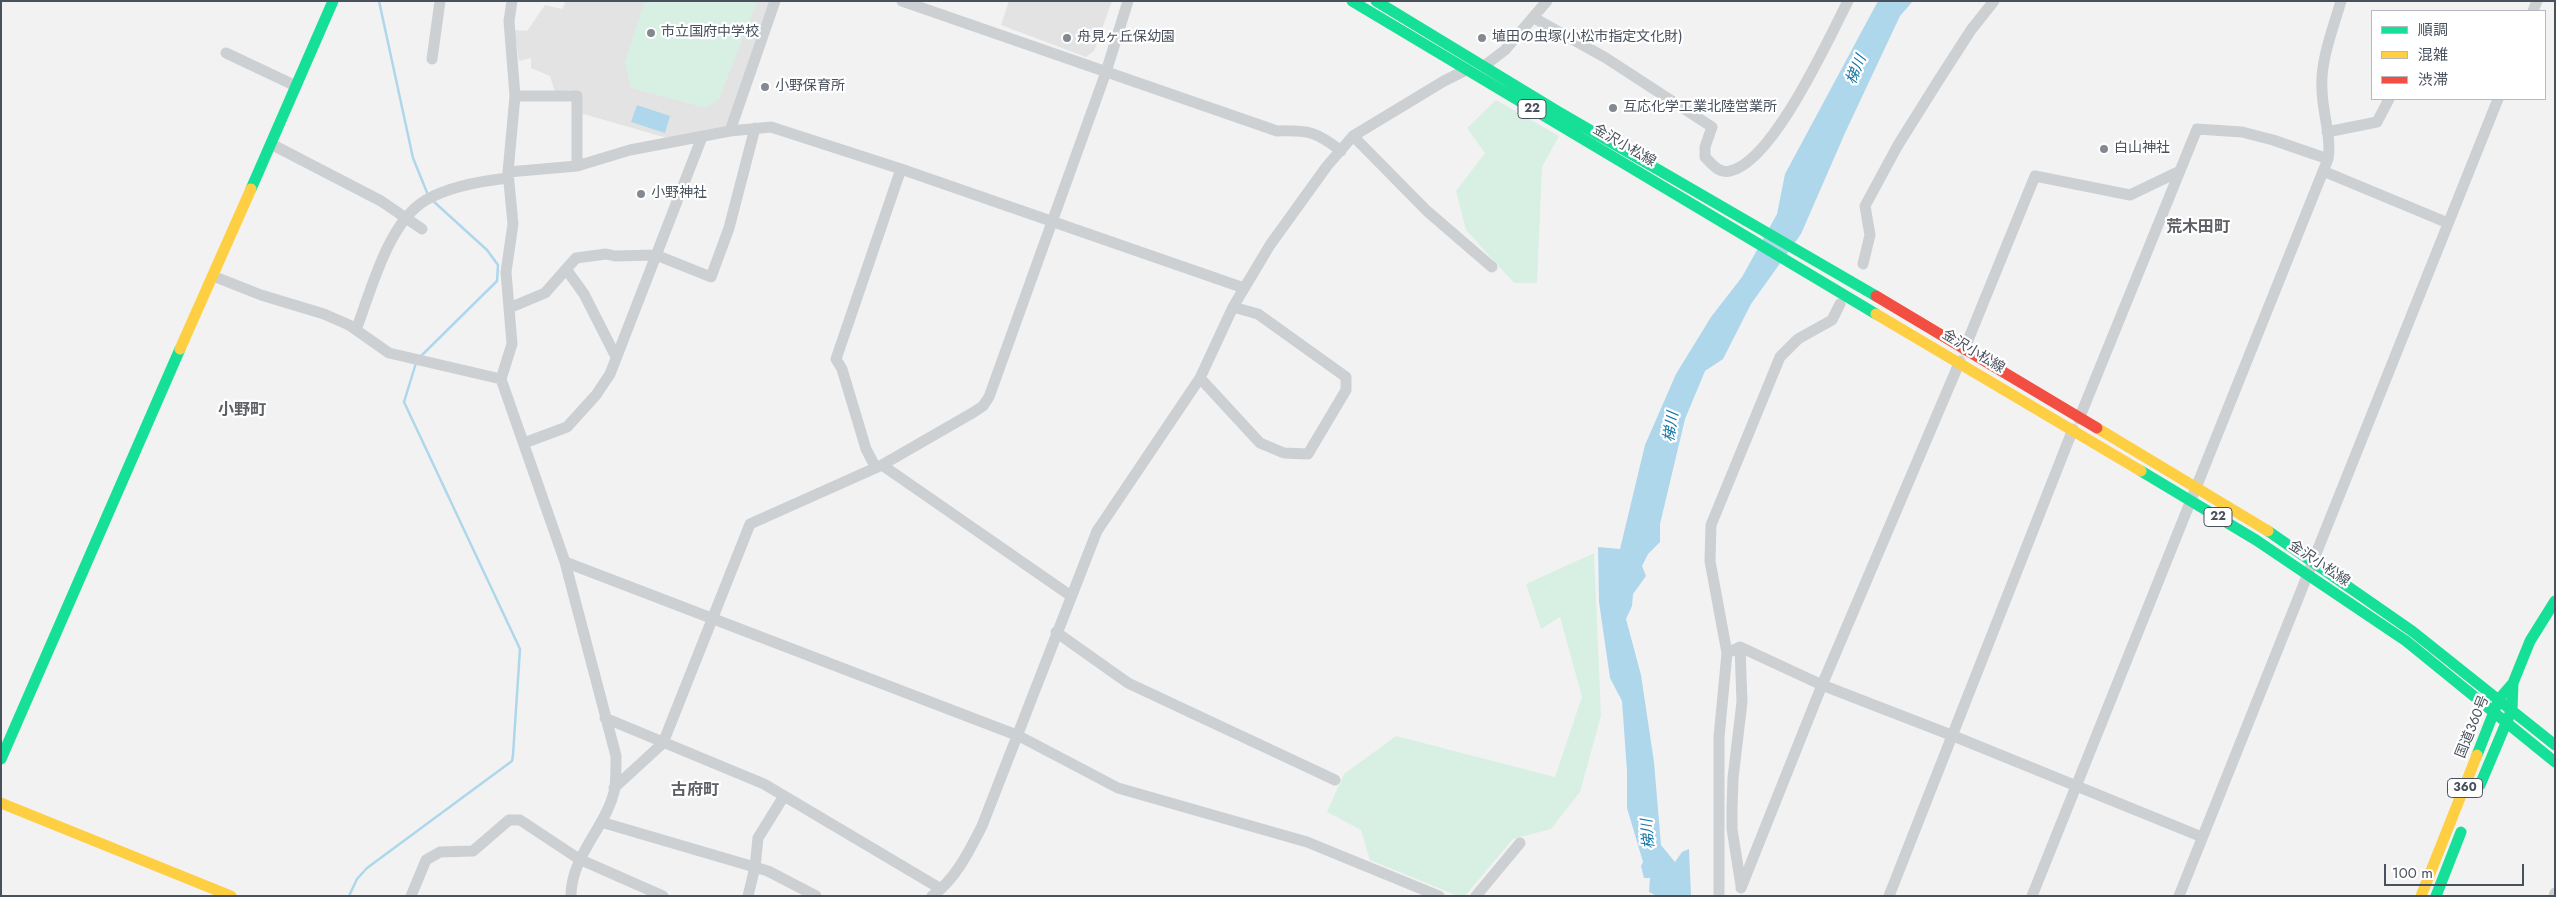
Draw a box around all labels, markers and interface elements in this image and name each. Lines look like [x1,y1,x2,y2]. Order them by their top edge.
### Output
legend [2371,10,2546,100]
text: 順調 [2418,19,2448,41]
place label: 市立国府中学校 [661,25,759,41]
marker: 市立国府中学校 [645,27,657,39]
place label: 舟見ヶ丘保幼園 [1077,30,1175,46]
place label: 埴田の虫塚(小松市指定文化財) [1492,30,1683,46]
marker: 舟見ヶ丘保幼園 [1061,32,1073,44]
marker: 埴田の虫塚(小松市指定文化財) [1476,32,1488,44]
text: 混雑 [2418,44,2448,66]
water label: 梯川 [1843,53,1871,87]
text: 渋滞 [2418,69,2448,91]
place label: 小野保育所 [775,79,845,95]
marker: 小野保育所 [759,81,771,93]
road number: 22 [1518,100,1546,118]
place label: 互応化学工業北陸営業所 [1623,100,1777,116]
marker: 互応化学工業北陸営業所 [1607,102,1619,114]
street label: 金沢小松線 [1589,121,1659,171]
place label: 白山神社 [2114,141,2170,157]
marker: 白山神社 [2098,143,2110,155]
place label: 小野神社 [651,186,707,202]
marker: 小野神社 [635,188,647,200]
district label: 荒木田町 [2166,218,2230,238]
street label: 金沢小松線 [1939,327,2007,377]
district label: 小野町 [218,401,266,421]
water label: 梯川 [1661,411,1683,443]
road number: 22 [2204,508,2232,526]
street label: 金沢小松線 [2285,537,2353,591]
street label: 国道360号 [2453,693,2493,761]
road number: 360 [2448,778,2482,798]
district label: 古府町 [671,781,719,801]
water label: 梯川 [1639,818,1659,850]
scale bar [2386,854,2526,886]
text: 100 m [2392,862,2433,884]

